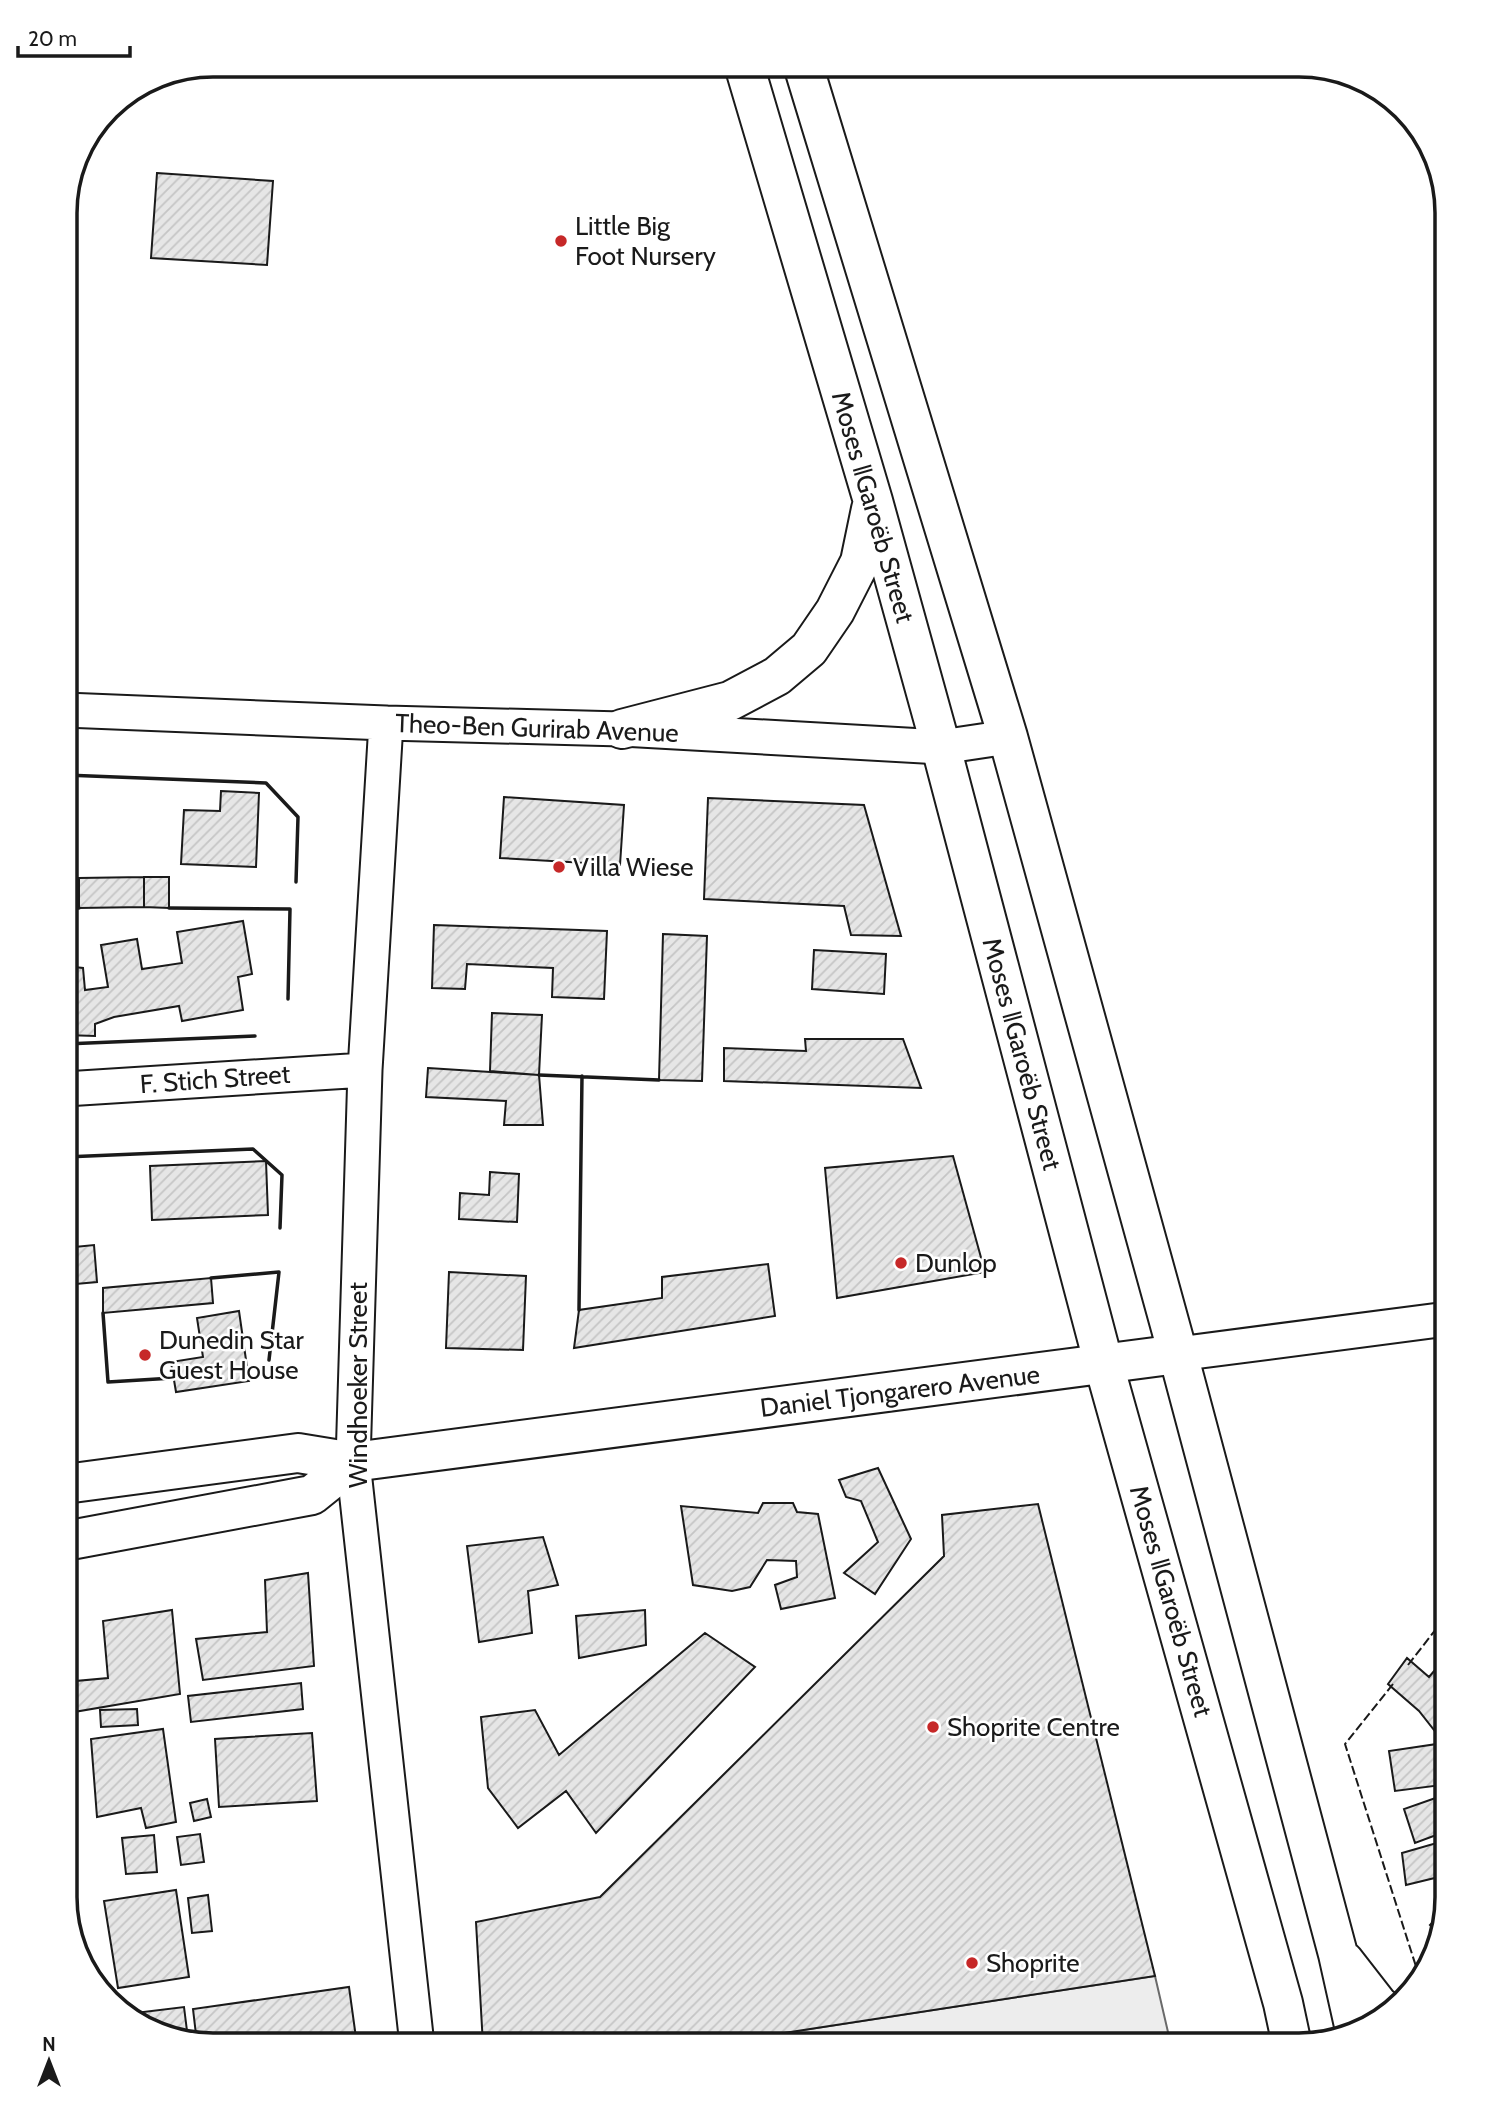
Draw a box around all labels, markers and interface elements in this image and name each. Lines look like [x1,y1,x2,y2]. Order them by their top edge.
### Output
scale bar [18,14,130,58]
text: 20 m [28,26,77,51]
place label: Little Big Foot Nursery [575,210,716,272]
marker: Little Big Foot Nursery [553,233,569,249]
street label: Moses ǁGaroëb Street [825,388,921,627]
street label: Theo-Ben Gurirab Avenue [395,707,679,749]
place label: Villa Wiese [573,851,693,883]
marker: Villa Wiese [551,859,567,875]
street label: Moses ǁGaroëb Street [976,934,1068,1174]
street label: F. Stich Street [139,1058,292,1100]
place label: Dunlop [915,1247,997,1279]
marker: Dunlop [893,1255,909,1271]
street label: Windhoeker Street [342,1282,374,1488]
place label: Dunedin Star Guest House [159,1324,305,1386]
marker: Dunedin Star Guest House [137,1347,153,1363]
street label: Daniel Tjongarero Avenue [758,1358,1042,1424]
street label: Moses ǁGaroëb Street [1123,1482,1219,1721]
place label: Shoprite Centre [947,1711,1120,1743]
marker: Shoprite Centre [925,1719,941,1735]
place label: Shoprite [986,1947,1080,1979]
marker: Shoprite [964,1955,980,1971]
north arrow [14,2026,84,2096]
text: N [42,2033,56,2056]

